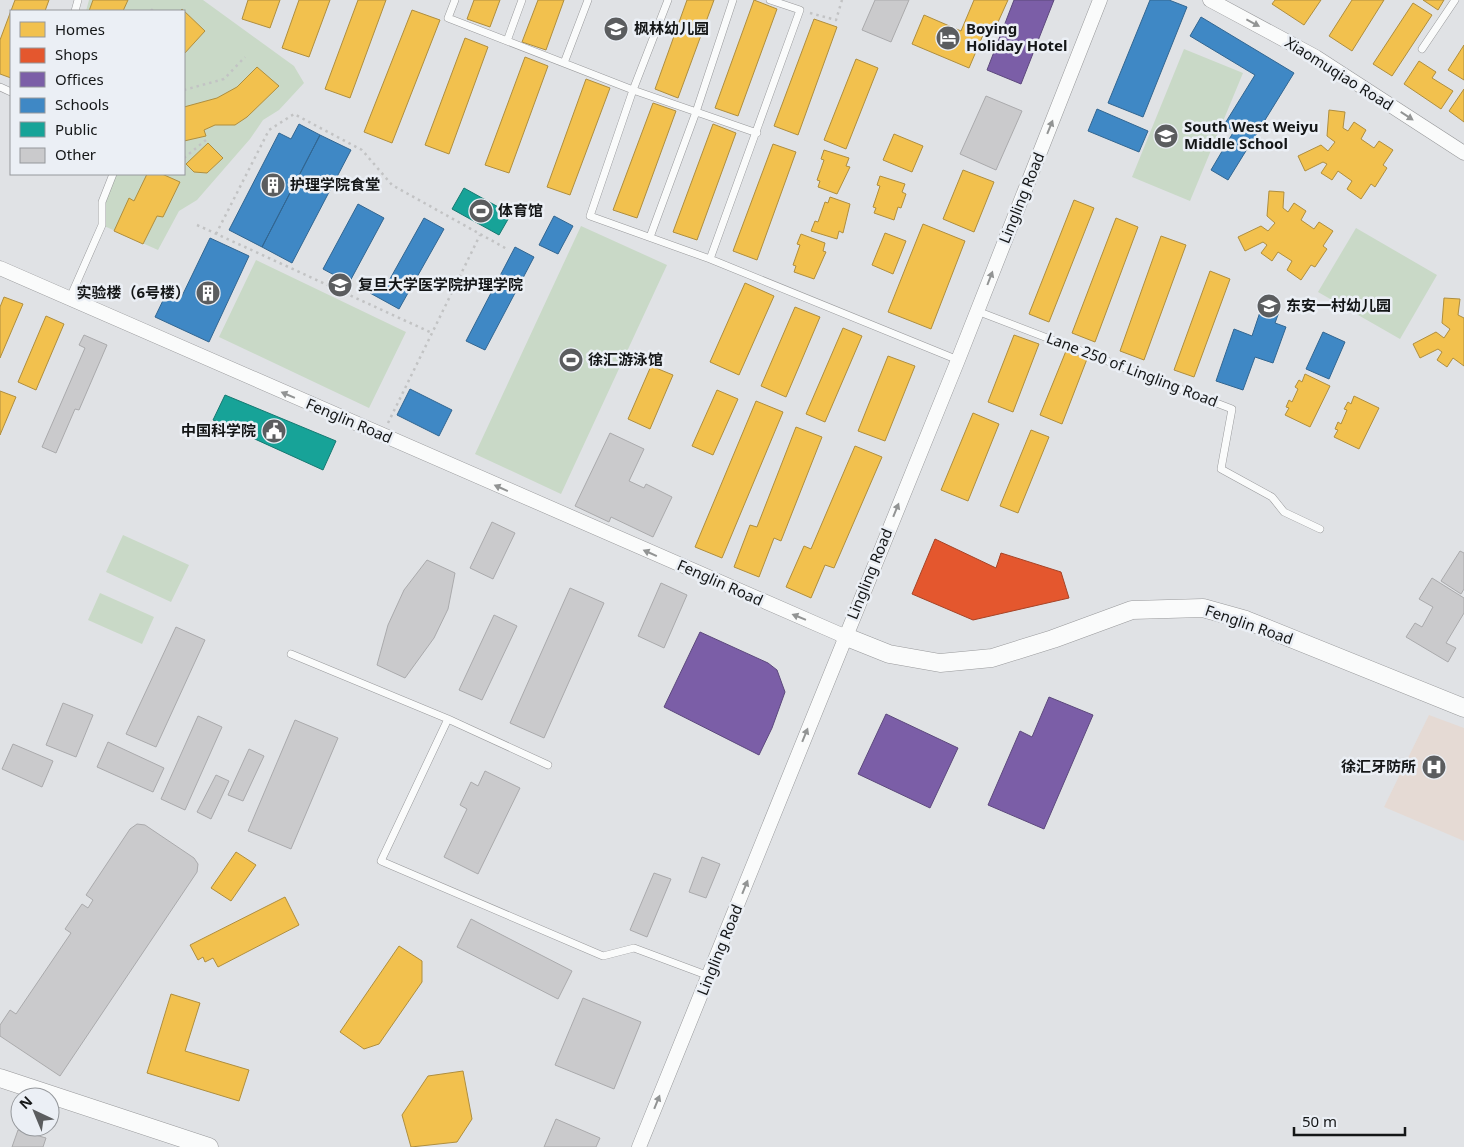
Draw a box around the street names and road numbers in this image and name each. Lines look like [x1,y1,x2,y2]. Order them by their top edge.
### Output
street label: Xiaomuqiao Road [1282,32,1397,114]
street label: Lingling Road [994,149,1048,246]
street label: Lane 250 of Lingling Road [1044,327,1221,411]
street label: Fenglin Road [303,393,396,447]
street label: Lingling Road [842,525,896,622]
street label: Fenglin Road [674,554,766,610]
street label: Fenglin Road [1203,600,1296,648]
street label: Lingling Road [692,901,746,998]

